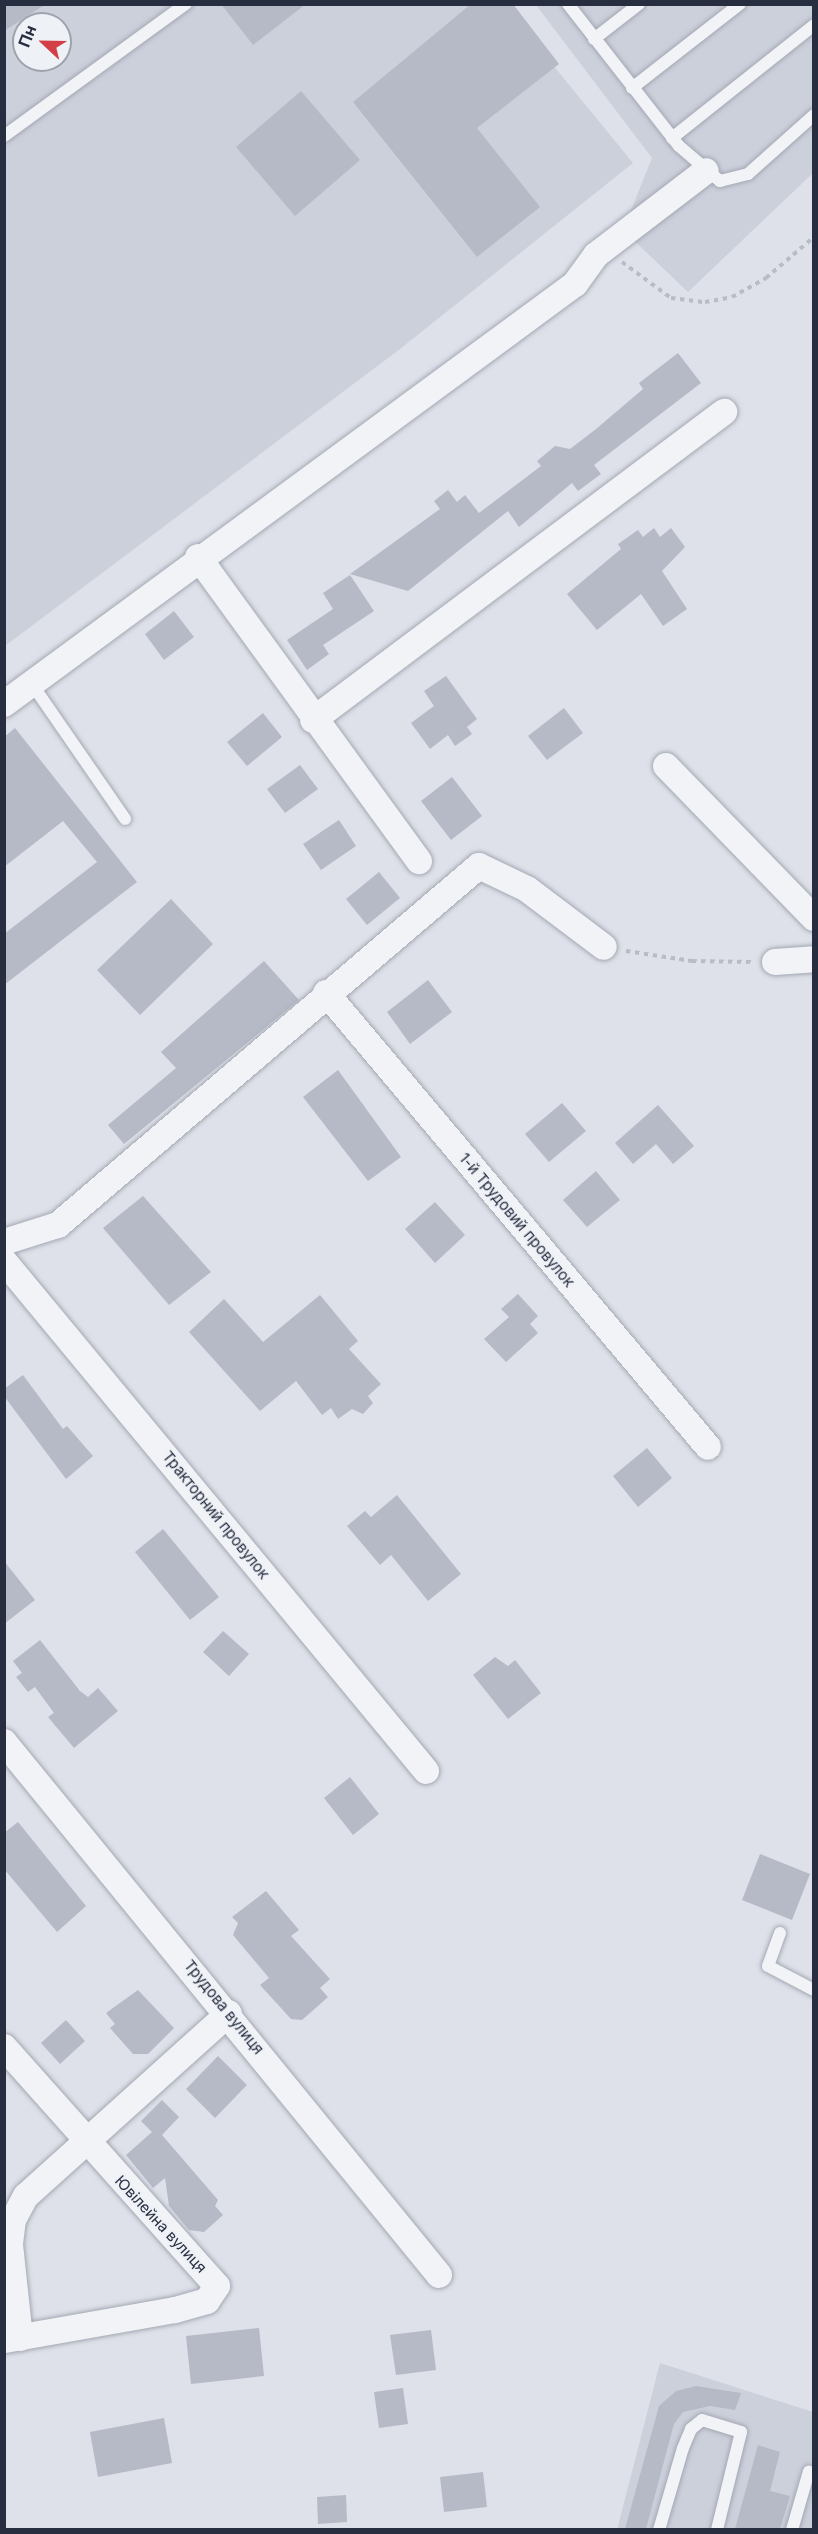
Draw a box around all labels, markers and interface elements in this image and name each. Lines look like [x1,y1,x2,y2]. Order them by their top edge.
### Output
north arrow [12,12,72,72]
text: Пн [14,22,41,50]
street label: 1-й Трудовий провулок [456,1149,578,1291]
street label: Тракторний провулок [159,1447,273,1583]
street label: Трудова вулиця [181,1956,267,2058]
street label: Ювілейна вулиця [111,2172,211,2276]

